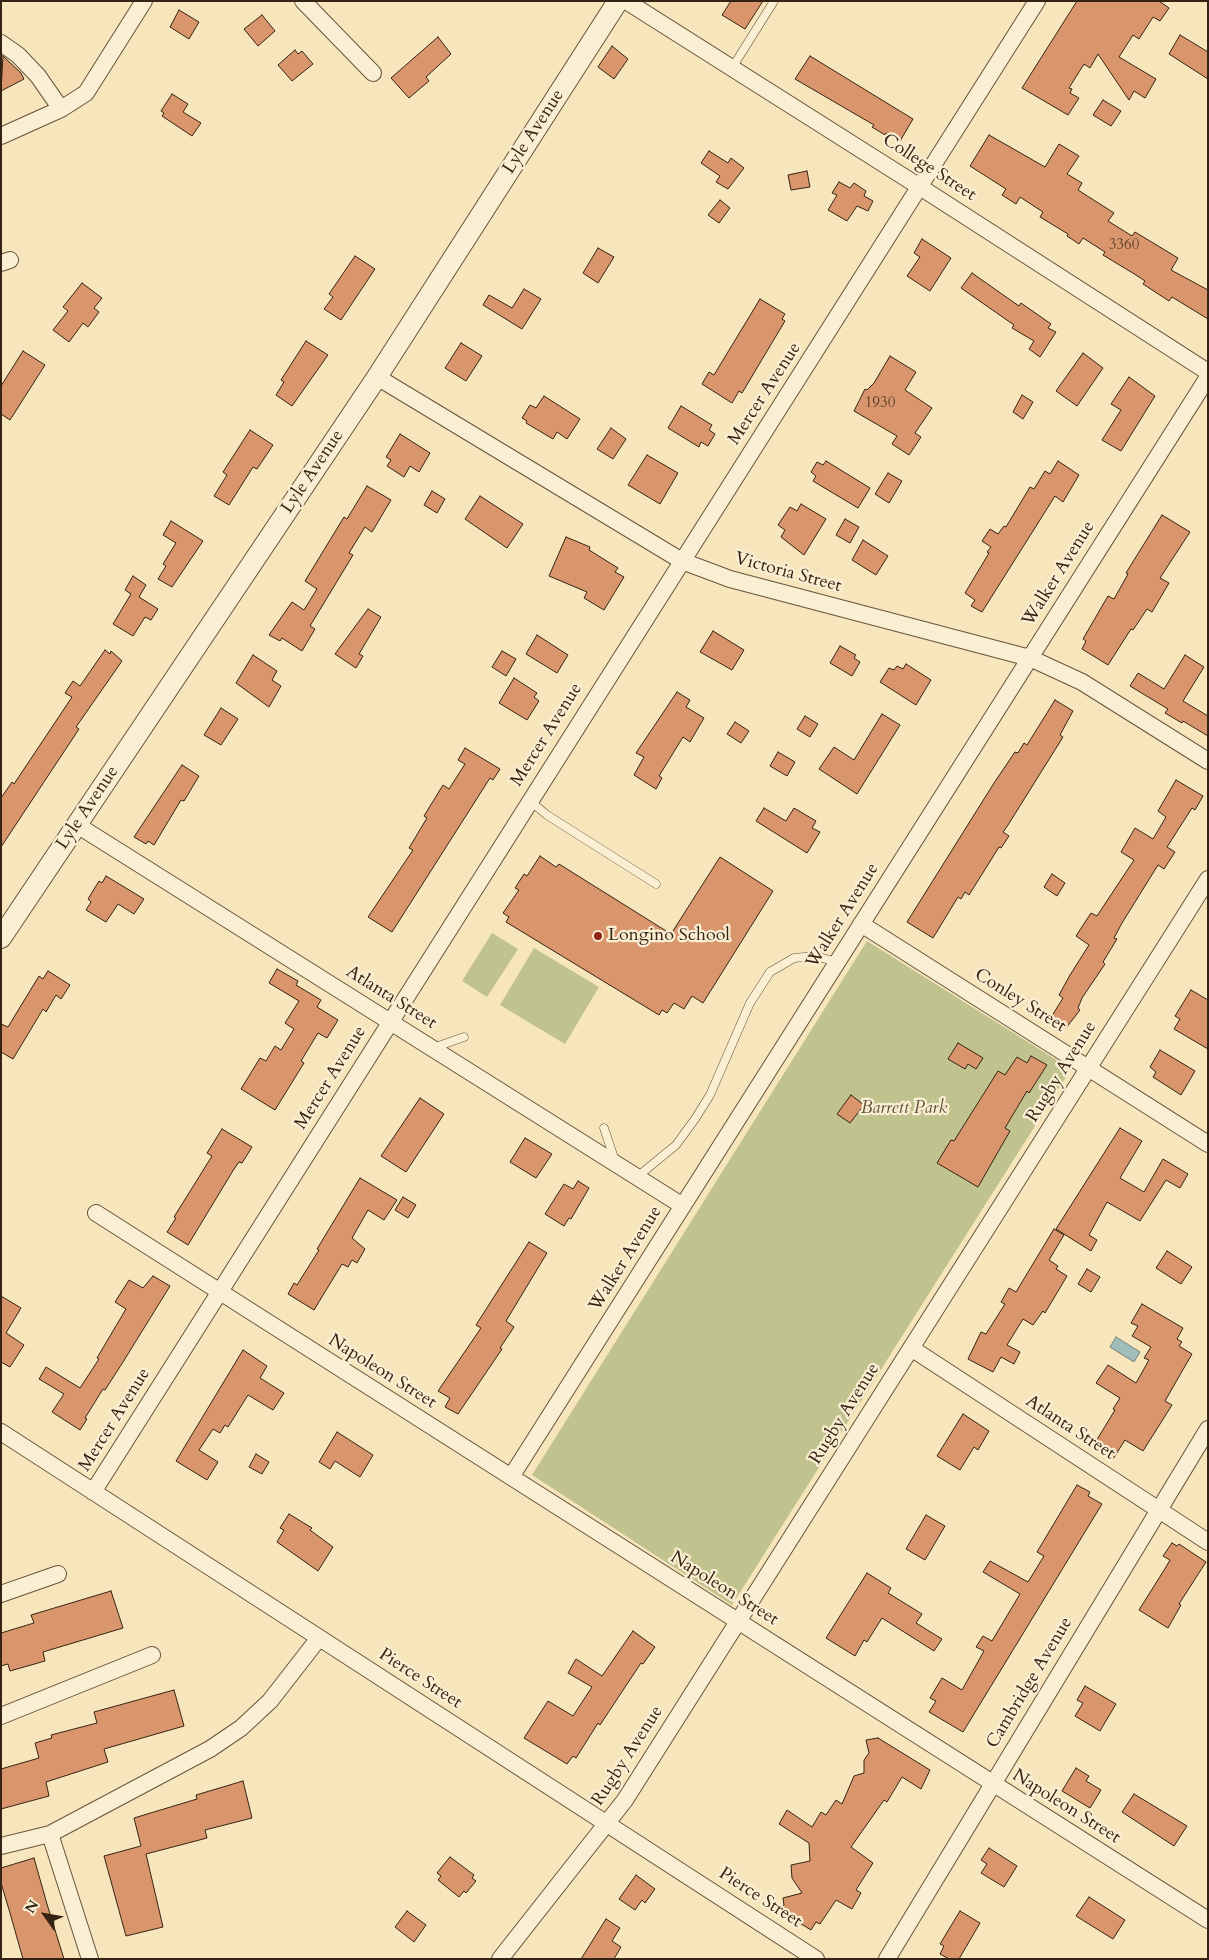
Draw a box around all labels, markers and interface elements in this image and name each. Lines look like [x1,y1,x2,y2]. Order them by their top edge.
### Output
street label: Lyle Avenue [499,86,569,178]
street label: College Street [878,130,980,206]
house number: 3360 [1109,237,1139,255]
street label: Mercer Avenue [724,339,806,449]
house number: 1930 [865,395,895,413]
street label: Lyle Avenue [277,426,349,518]
street label: Walker Avenue [1018,517,1100,631]
street label: Victoria Street [732,548,844,598]
street label: Mercer Avenue [507,679,587,791]
street label: Lyle Avenue [52,762,124,854]
street label: Walker Avenue [802,859,884,973]
place label: Longino School [608,925,730,947]
marker: Longino School [592,930,604,942]
street label: Atlanta Street [342,962,440,1034]
street label: Conley Street [970,964,1070,1038]
street label: Rugby Avenue [1022,1018,1102,1126]
street label: Mercer Avenue [291,1022,371,1134]
park label: Barrett Park [861,1098,947,1120]
street label: Walker Avenue [585,1202,667,1316]
street label: Napoleon Street [324,1330,440,1414]
street label: Rugby Avenue [805,1360,885,1468]
street label: Mercer Avenue [75,1364,155,1476]
street label: Atlanta Street [1021,1391,1119,1465]
street label: Napoleon Street [666,1547,782,1631]
street label: Cambridge Avenue [982,1614,1078,1752]
street label: Pierce Street [374,1644,466,1714]
street label: Rugby Avenue [588,1702,668,1810]
street label: Napoleon Street [1008,1765,1124,1849]
street label: Pierce Street [714,1863,806,1933]
north arrow [20,1890,70,1940]
text: N [21,1897,43,1917]

